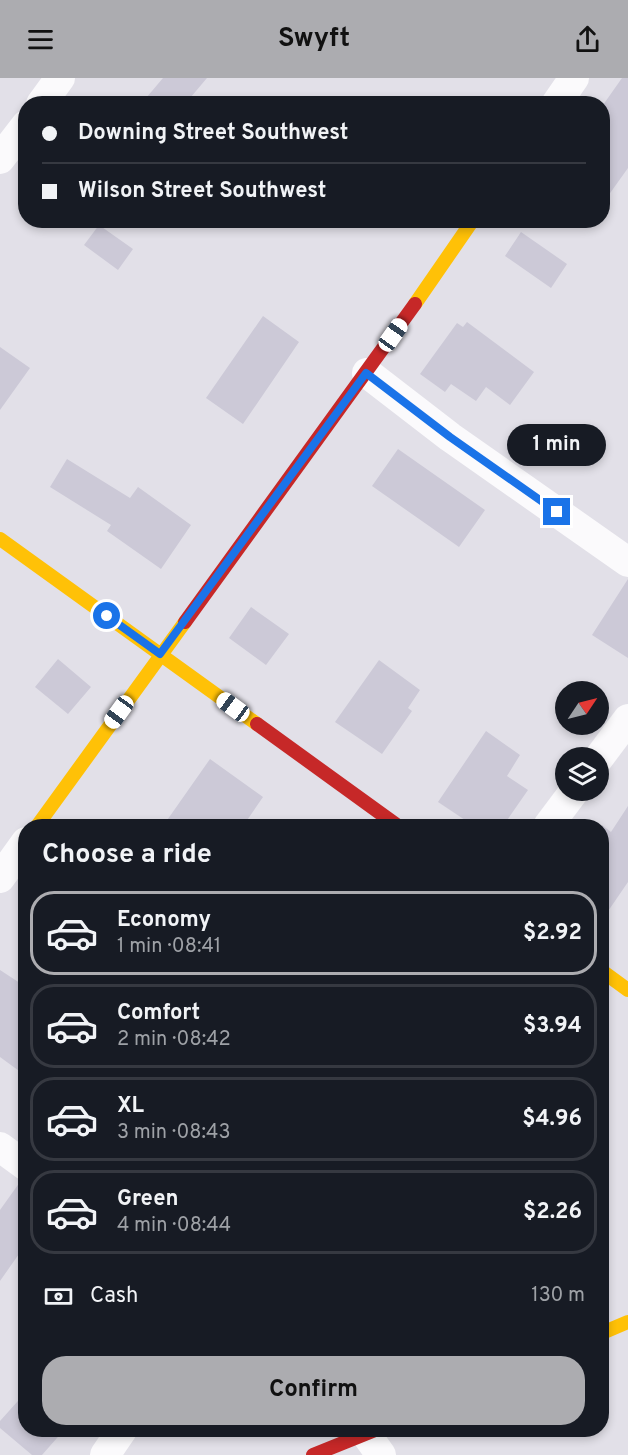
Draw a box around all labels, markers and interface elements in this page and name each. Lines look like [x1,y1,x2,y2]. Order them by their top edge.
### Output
text: Swyft [278,22,350,56]
icon: menu [24,23,57,56]
icon: share [571,23,604,56]
text: Downing Street Southwest [78,120,348,147]
text: Wilson Street Southwest [78,178,326,205]
car [375,315,411,355]
callout: 1 min [508,425,606,467]
text: 1 min [532,432,581,458]
route end [543,498,570,525]
route start [93,602,120,629]
north arrow [555,681,609,735]
map controls [555,681,609,801]
car [213,689,253,725]
car [101,692,137,732]
button: layers [555,747,609,801]
text: Choose a ride [42,838,212,872]
icon: car [45,906,99,960]
text: Economy [117,907,211,934]
text: $2.92 [523,920,582,947]
text: 1 min · 08:41 [117,934,221,960]
icon: car [45,999,99,1053]
text: Comfort [117,1000,200,1027]
text: $3.94 [523,1013,582,1040]
text: 2 min · 08:42 [117,1027,231,1053]
icon: car [45,1092,99,1146]
text: XL [117,1093,144,1120]
text: $4.96 [522,1106,582,1133]
text: 3 min · 08:43 [117,1120,230,1146]
icon: car [45,1185,99,1239]
text: Green [117,1186,179,1213]
text: $2.26 [523,1199,582,1226]
text: 4 min · 08:44 [117,1213,231,1239]
icon: cash [42,1280,75,1313]
text: Cash [90,1283,139,1310]
text: 130 m [531,1283,585,1309]
button: Confirm [42,1356,585,1425]

